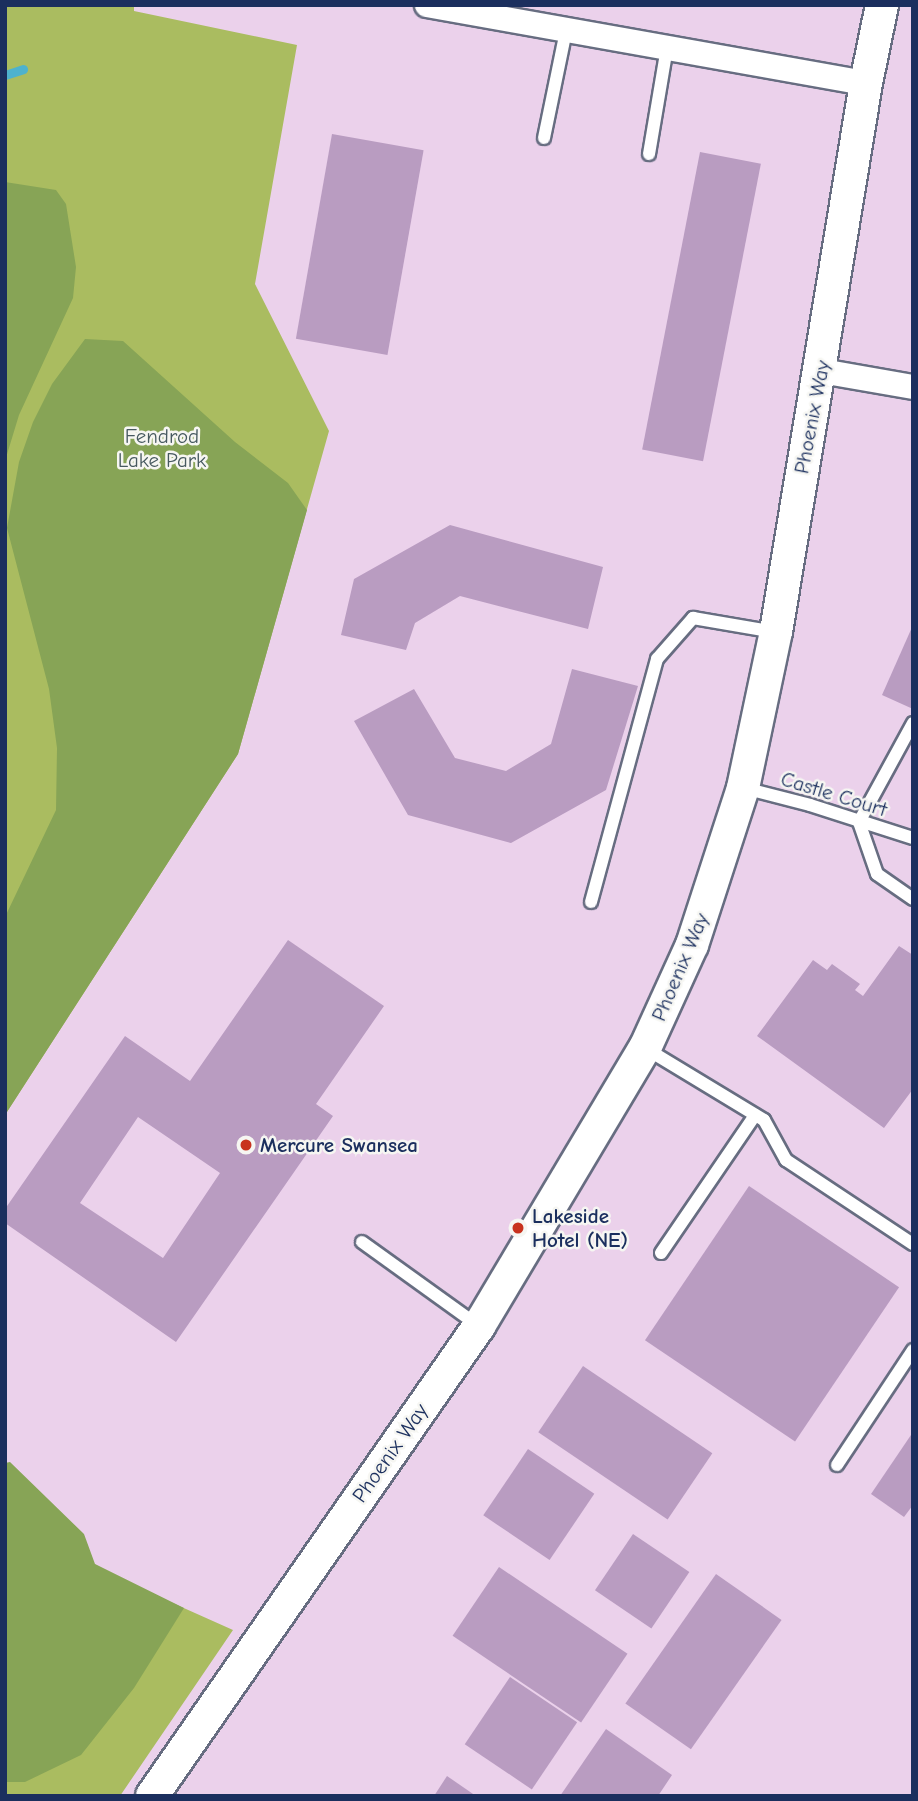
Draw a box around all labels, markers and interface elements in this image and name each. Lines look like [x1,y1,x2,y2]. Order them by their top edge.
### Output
street label: Phoenix Way [789,358,835,476]
park label: Fendrod Lake Park [118,423,206,473]
street label: Castle Court [778,766,890,822]
street label: Phoenix Way [646,909,714,1025]
place label: Mercure Swansea [260,1132,418,1158]
marker: Mercure Swansea [238,1137,254,1153]
place label: Lakeside Hotel (NE) [532,1203,628,1253]
marker: Lakeside Hotel (NE) [510,1220,526,1236]
street label: Phoenix Way [347,1399,433,1507]

